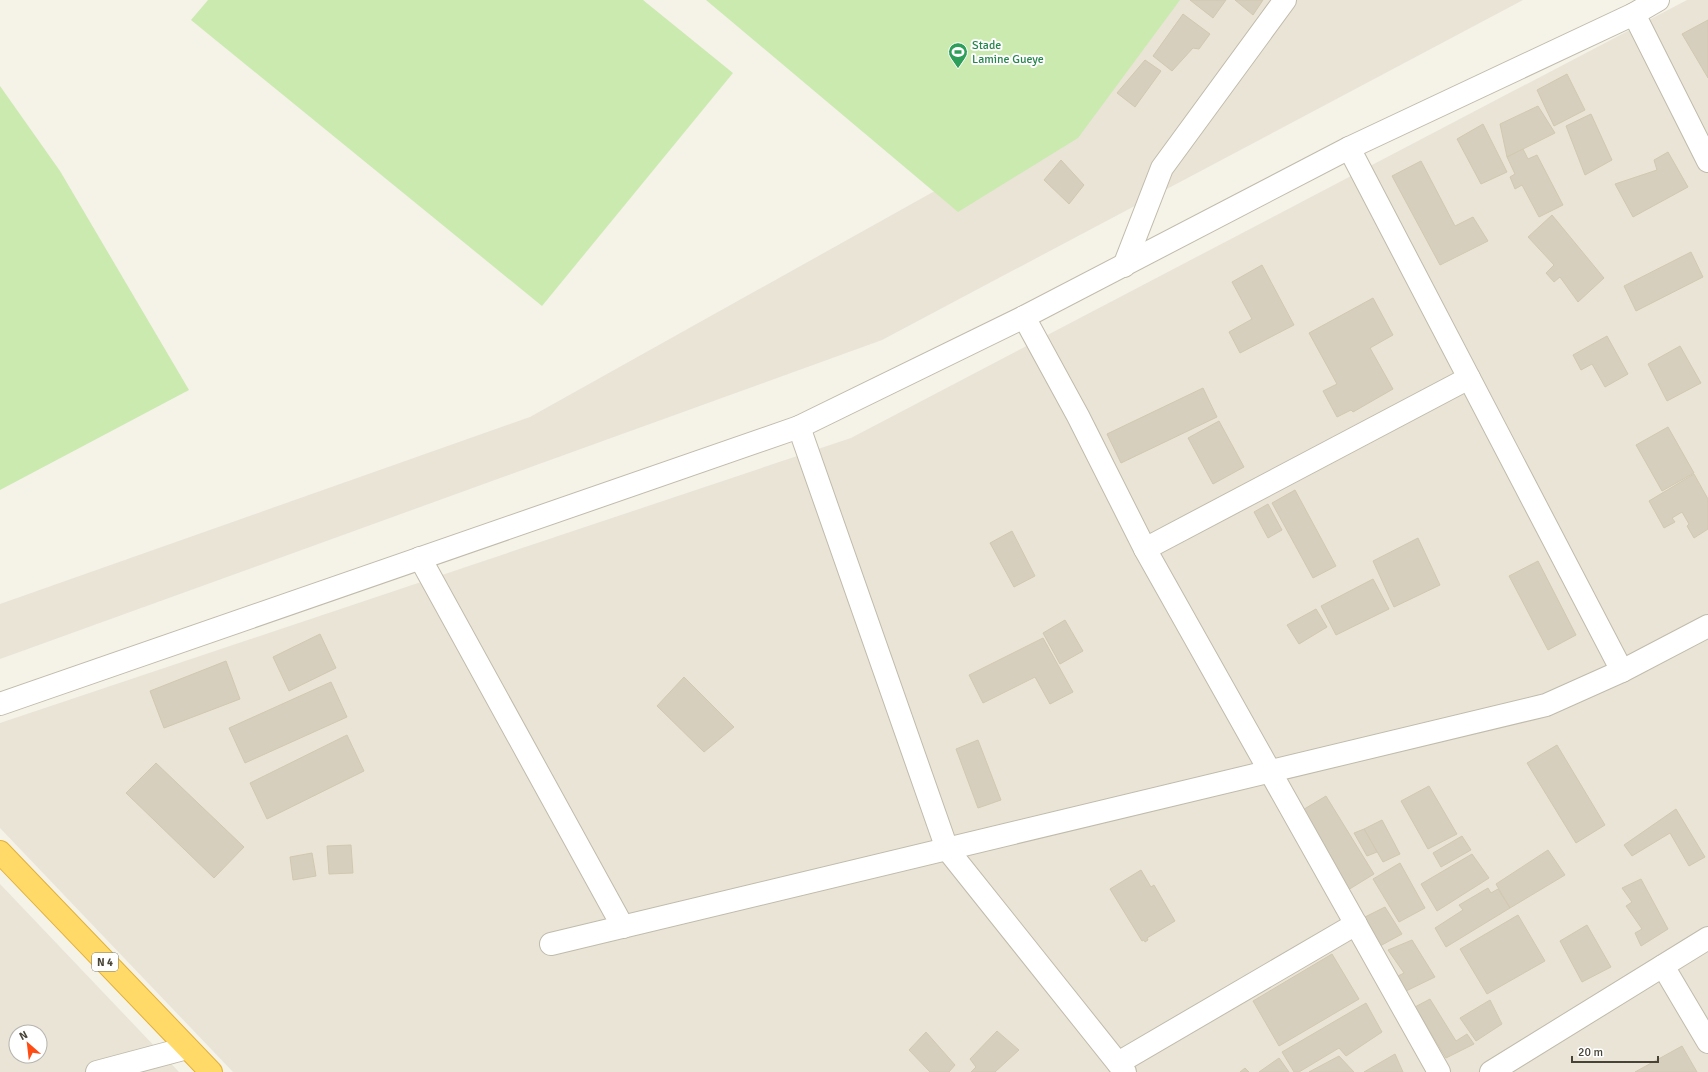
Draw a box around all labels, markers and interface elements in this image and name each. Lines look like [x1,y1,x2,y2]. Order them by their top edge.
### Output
place label: Stade Lamine Gueye [972,38,1044,67]
sports icon: Stade Lamine Gueye [947,41,969,69]
road number: N 4 [92,953,118,971]
north arrow [8,1024,48,1064]
text: N [17,1028,30,1043]
scale bar [1572,1038,1658,1064]
text: 20 m [1578,1045,1603,1060]

